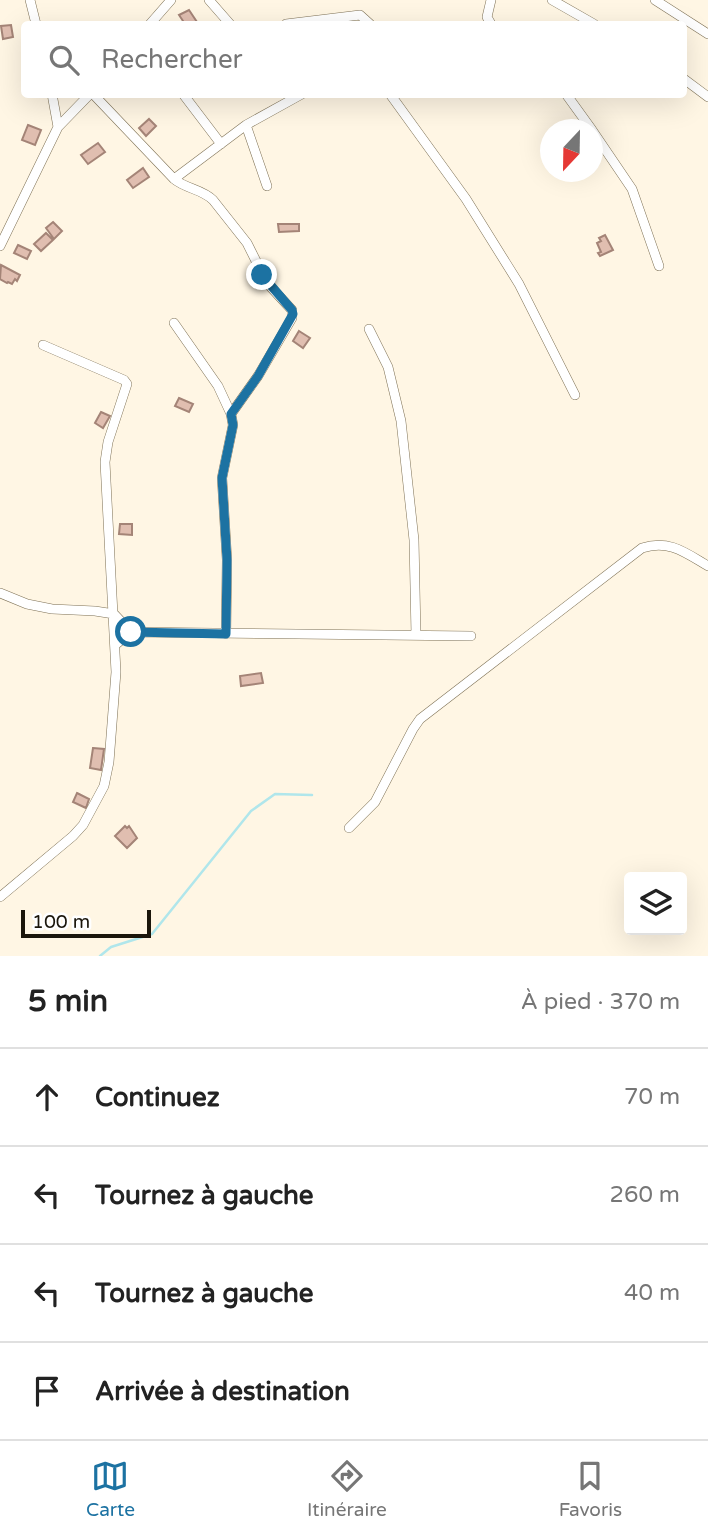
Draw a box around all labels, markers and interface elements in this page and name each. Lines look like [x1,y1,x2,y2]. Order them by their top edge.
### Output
search box [21,21,687,98]
icon: search [45,41,83,79]
text: Rechercher [101,44,243,75]
north arrow [540,119,603,182]
route end [246,259,277,290]
route start [115,616,146,647]
map controls [624,872,687,935]
button: layers [624,872,687,935]
scale bar [21,907,150,939]
text: 100 m [32,911,90,933]
text: 5 min [28,983,108,1020]
text: À pied · 370 m [521,988,680,1016]
icon: ahead [28,1078,66,1116]
text: Continuez [95,1082,220,1113]
text: 70 m [624,1083,680,1111]
icon: left [28,1176,66,1214]
text: Tournez à gauche [95,1180,314,1211]
text: 260 m [610,1181,680,1209]
icon: left [28,1274,66,1312]
text: Tournez à gauche [95,1278,314,1309]
text: 40 m [624,1279,680,1307]
icon: arrive [28,1372,66,1410]
text: Arrivée à destination [95,1376,350,1407]
tab: Carte [86,1457,135,1521]
tab: Itinéraire [307,1457,387,1521]
tab: Favoris [559,1457,622,1521]

